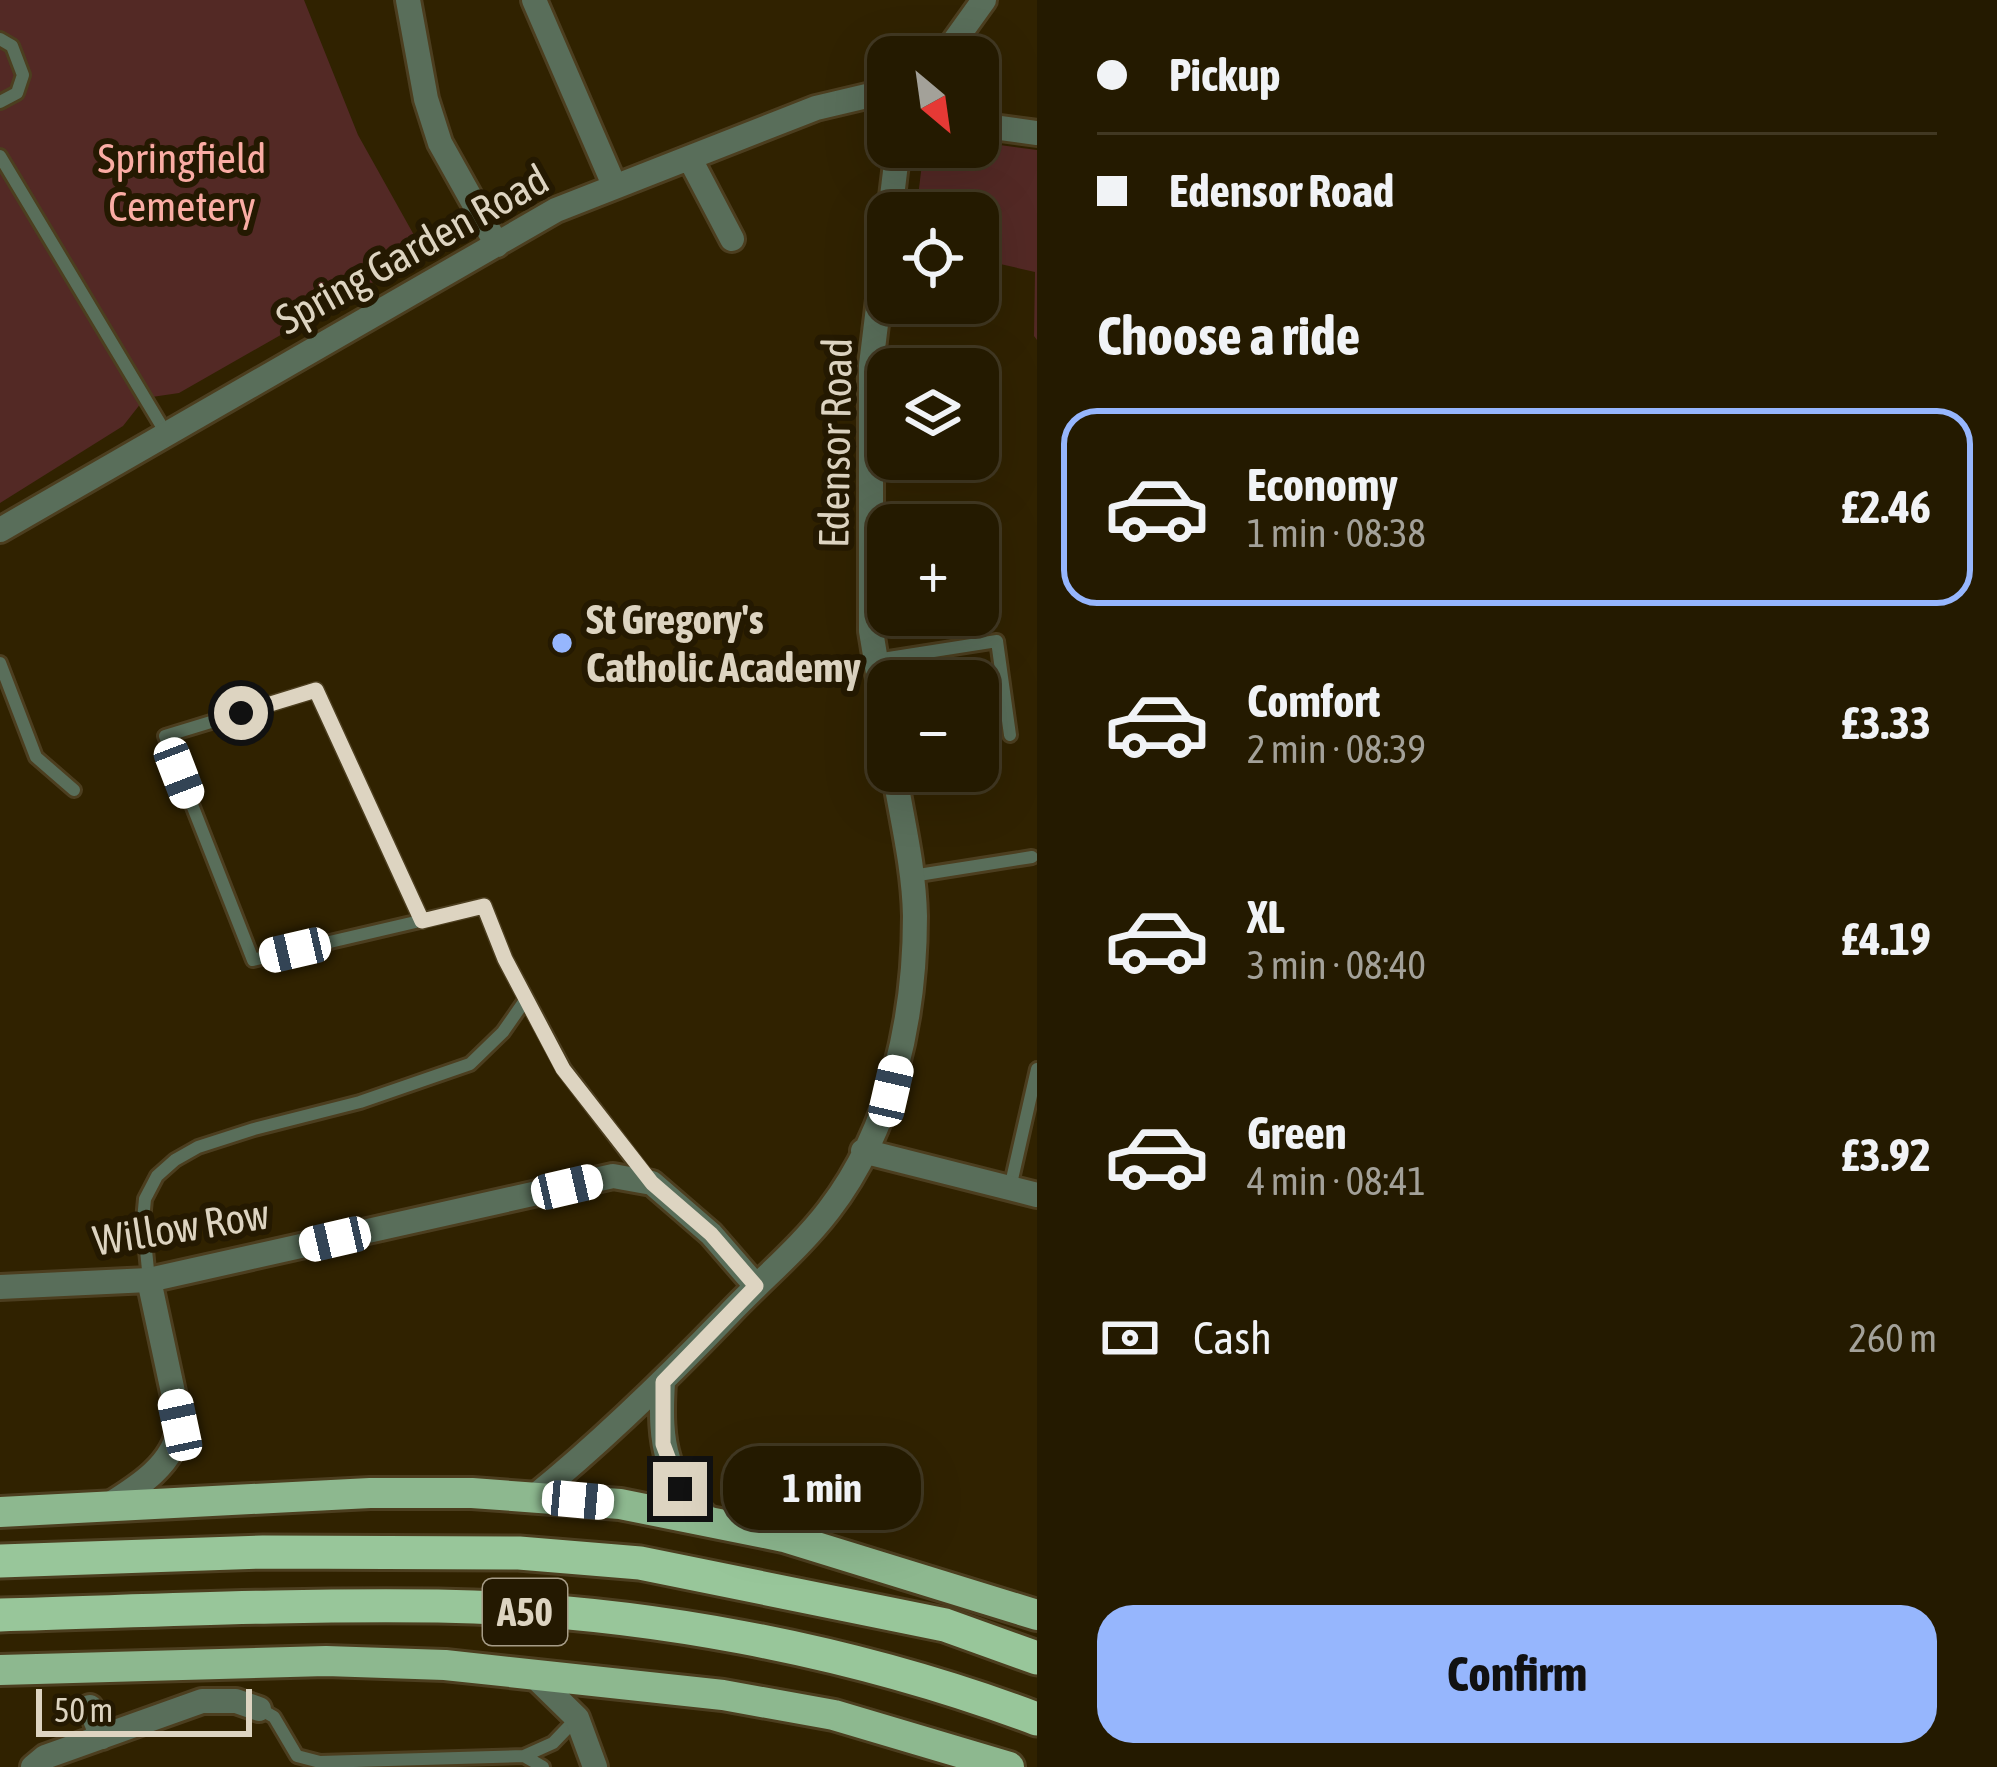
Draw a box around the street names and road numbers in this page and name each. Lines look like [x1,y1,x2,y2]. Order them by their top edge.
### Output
street label: Spring Garden Road [268,154,556,344]
street label: Edensor Road [809,338,861,548]
street label: Willow Row [90,1189,272,1265]
road number: A50 [483,1579,567,1645]

